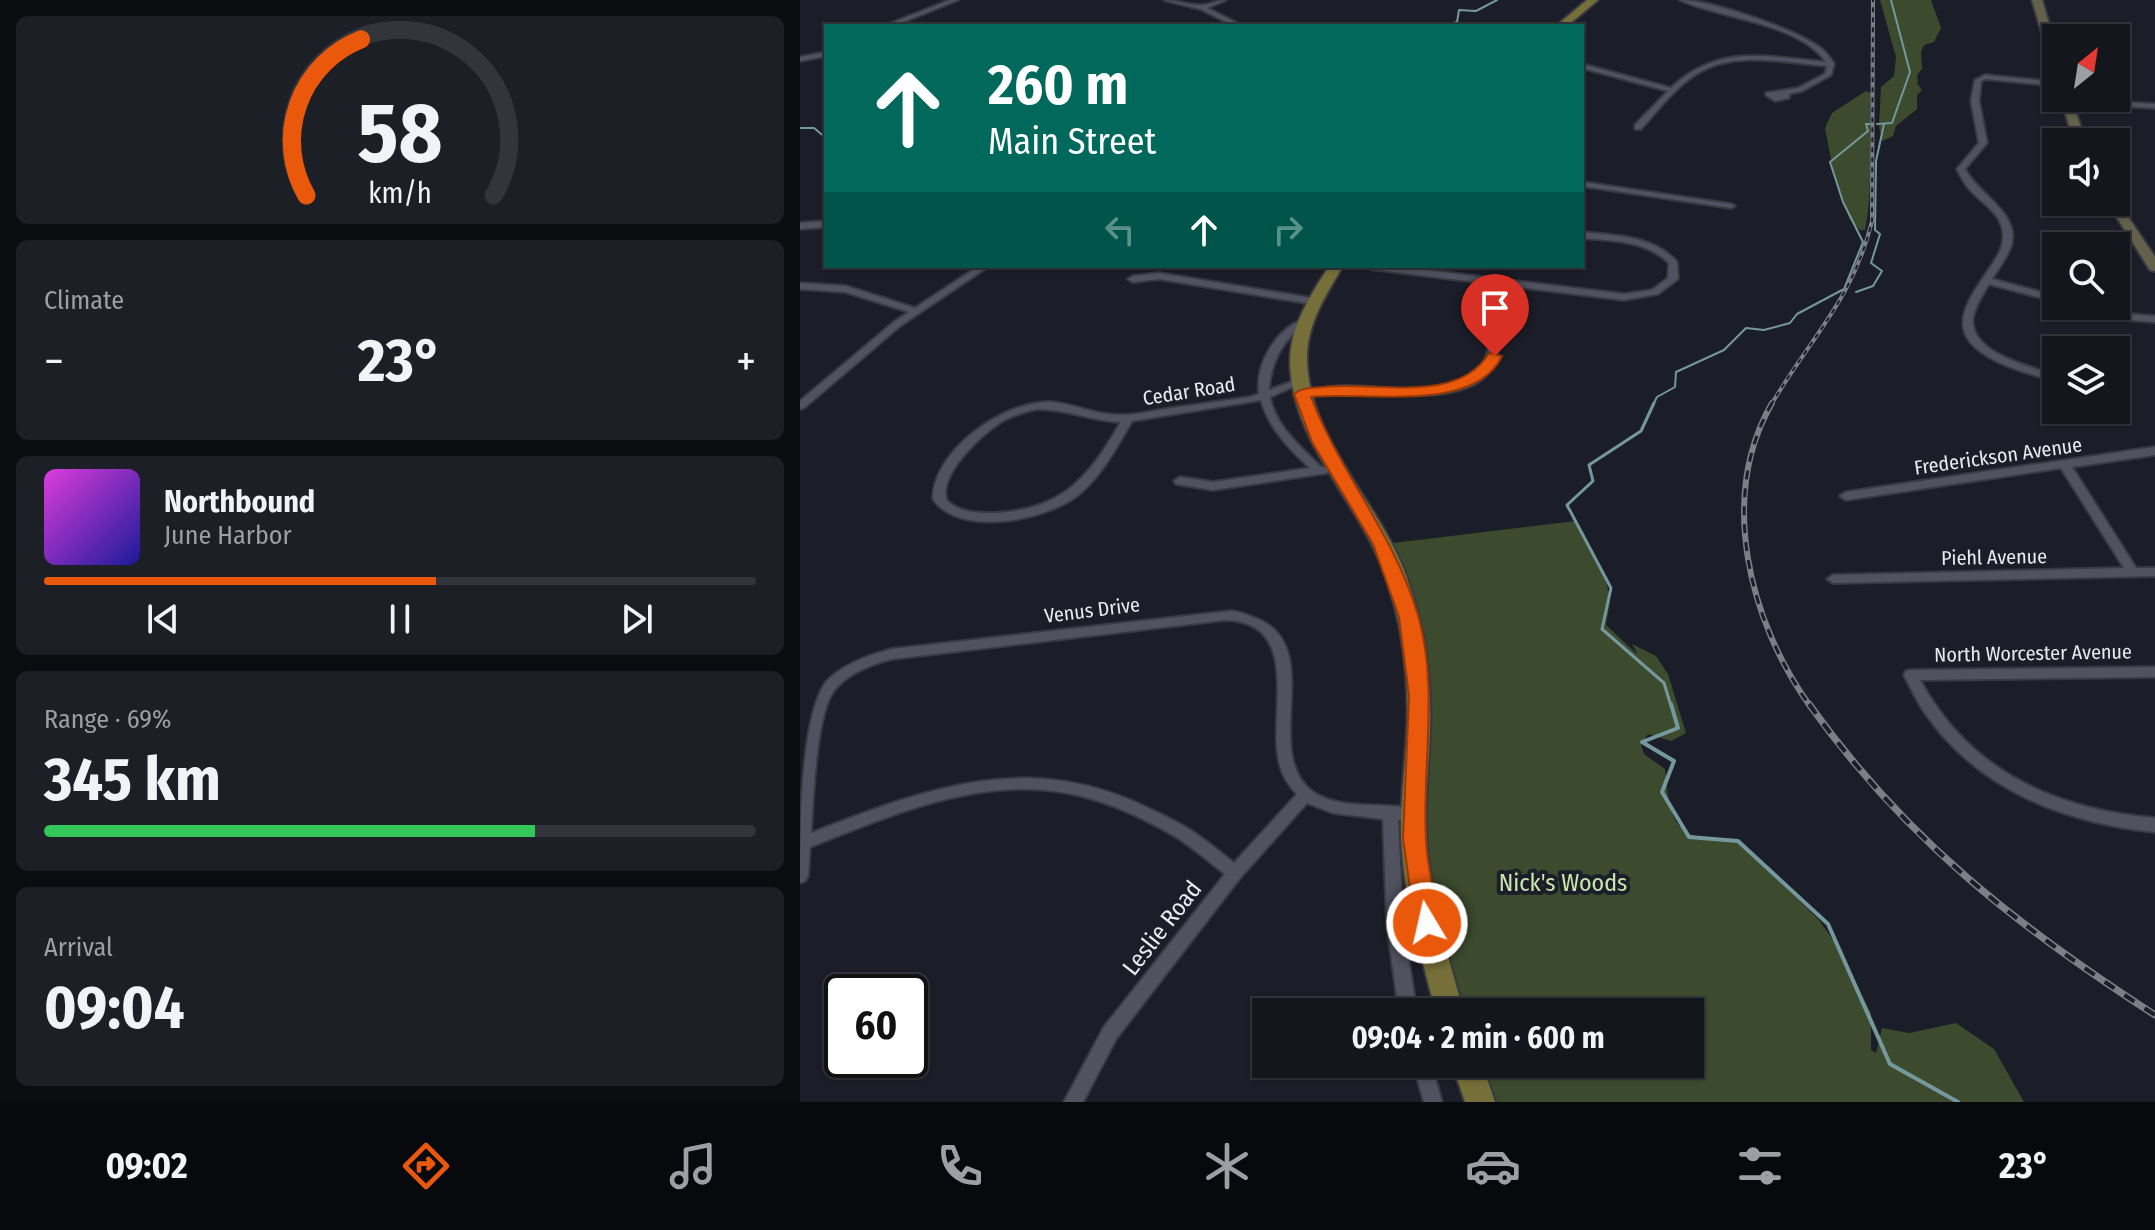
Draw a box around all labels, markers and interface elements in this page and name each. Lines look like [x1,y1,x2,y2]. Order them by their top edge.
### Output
north arrow [2042,24,2130,112]
map controls [2042,24,2130,424]
text: 260 m [988,52,1128,119]
icon: ahead [856,56,960,160]
text: 58 [358,84,442,184]
text: Main Street [988,120,1156,164]
button: sound [2042,128,2130,216]
text: km/h [368,176,432,211]
icon: left [1098,208,1142,252]
icon: ahead [1182,208,1226,252]
icon: right [1266,208,1310,252]
button: search [2042,232,2130,320]
pin [1461,274,1529,356]
text: Climate [44,285,124,316]
icon: arrive [1473,286,1517,330]
text: 23° [358,325,442,397]
text: − [44,335,64,388]
text: + [736,335,756,388]
button: layers [2042,336,2130,424]
street label: Cedar Road [1141,372,1237,410]
street label: Frederickson Avenue [1913,432,2083,480]
text: Northbound [164,484,315,520]
text: June Harbor [164,520,292,551]
street label: Piehl Avenue [1941,544,2047,570]
street label: Venus Drive [1043,592,1141,628]
icon: previous [141,597,185,641]
icon: pause [378,597,422,641]
icon: next [615,597,659,641]
street label: North Worcester Avenue [1934,639,2132,667]
text: Range · 69% [44,704,171,735]
text: 345 km [44,744,221,816]
park label: Nick's Woods [1499,869,1627,897]
street label: Leslie Road [1117,875,1207,981]
position arrow [1385,881,1469,965]
text: Arrival [44,932,113,963]
text: 09:04 [44,972,185,1044]
speed limit sign: 60 [824,974,928,1078]
text: 09:04 · 2 min · 600 m [1351,1020,1605,1056]
icon: directions [398,1138,454,1194]
icon: music [665,1138,721,1194]
icon: phone [932,1138,988,1194]
icon: climate [1199,1138,1255,1194]
icon: car [1465,1138,1521,1194]
icon: filters [1732,1138,1788,1194]
text: 09:02 [105,1144,188,1188]
text: 23° [1999,1144,2050,1188]

